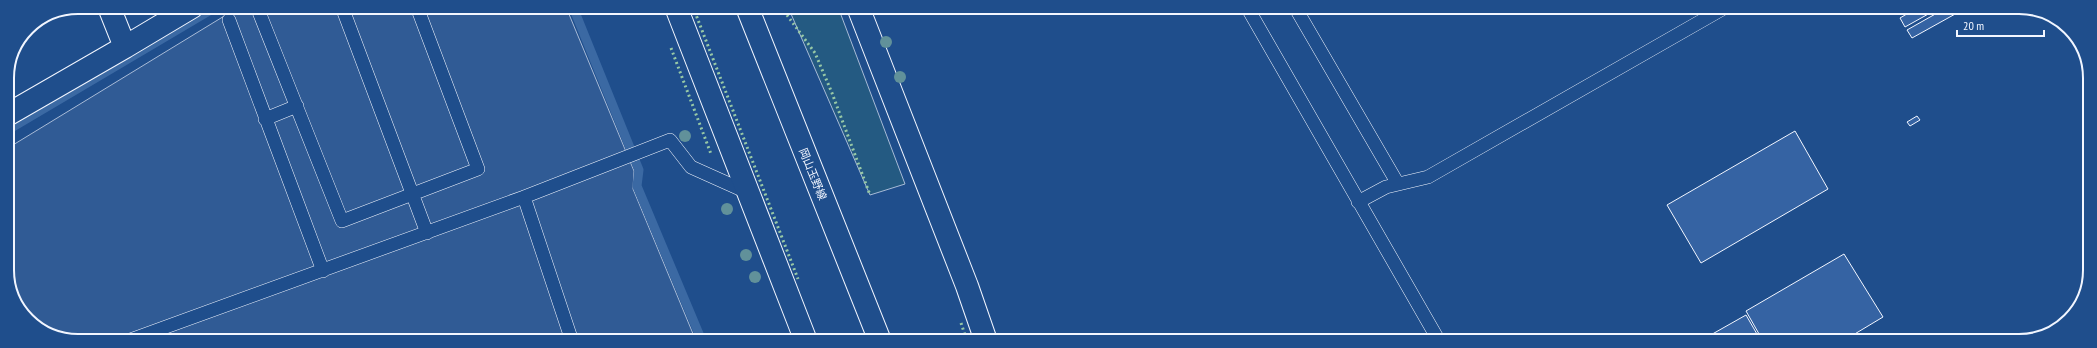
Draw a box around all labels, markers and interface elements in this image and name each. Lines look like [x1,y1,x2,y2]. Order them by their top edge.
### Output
scale bar [1957,12,2044,38]
text: 20 m [1963,18,1984,33]
street label: 岡山玉野線 [796,146,830,202]

